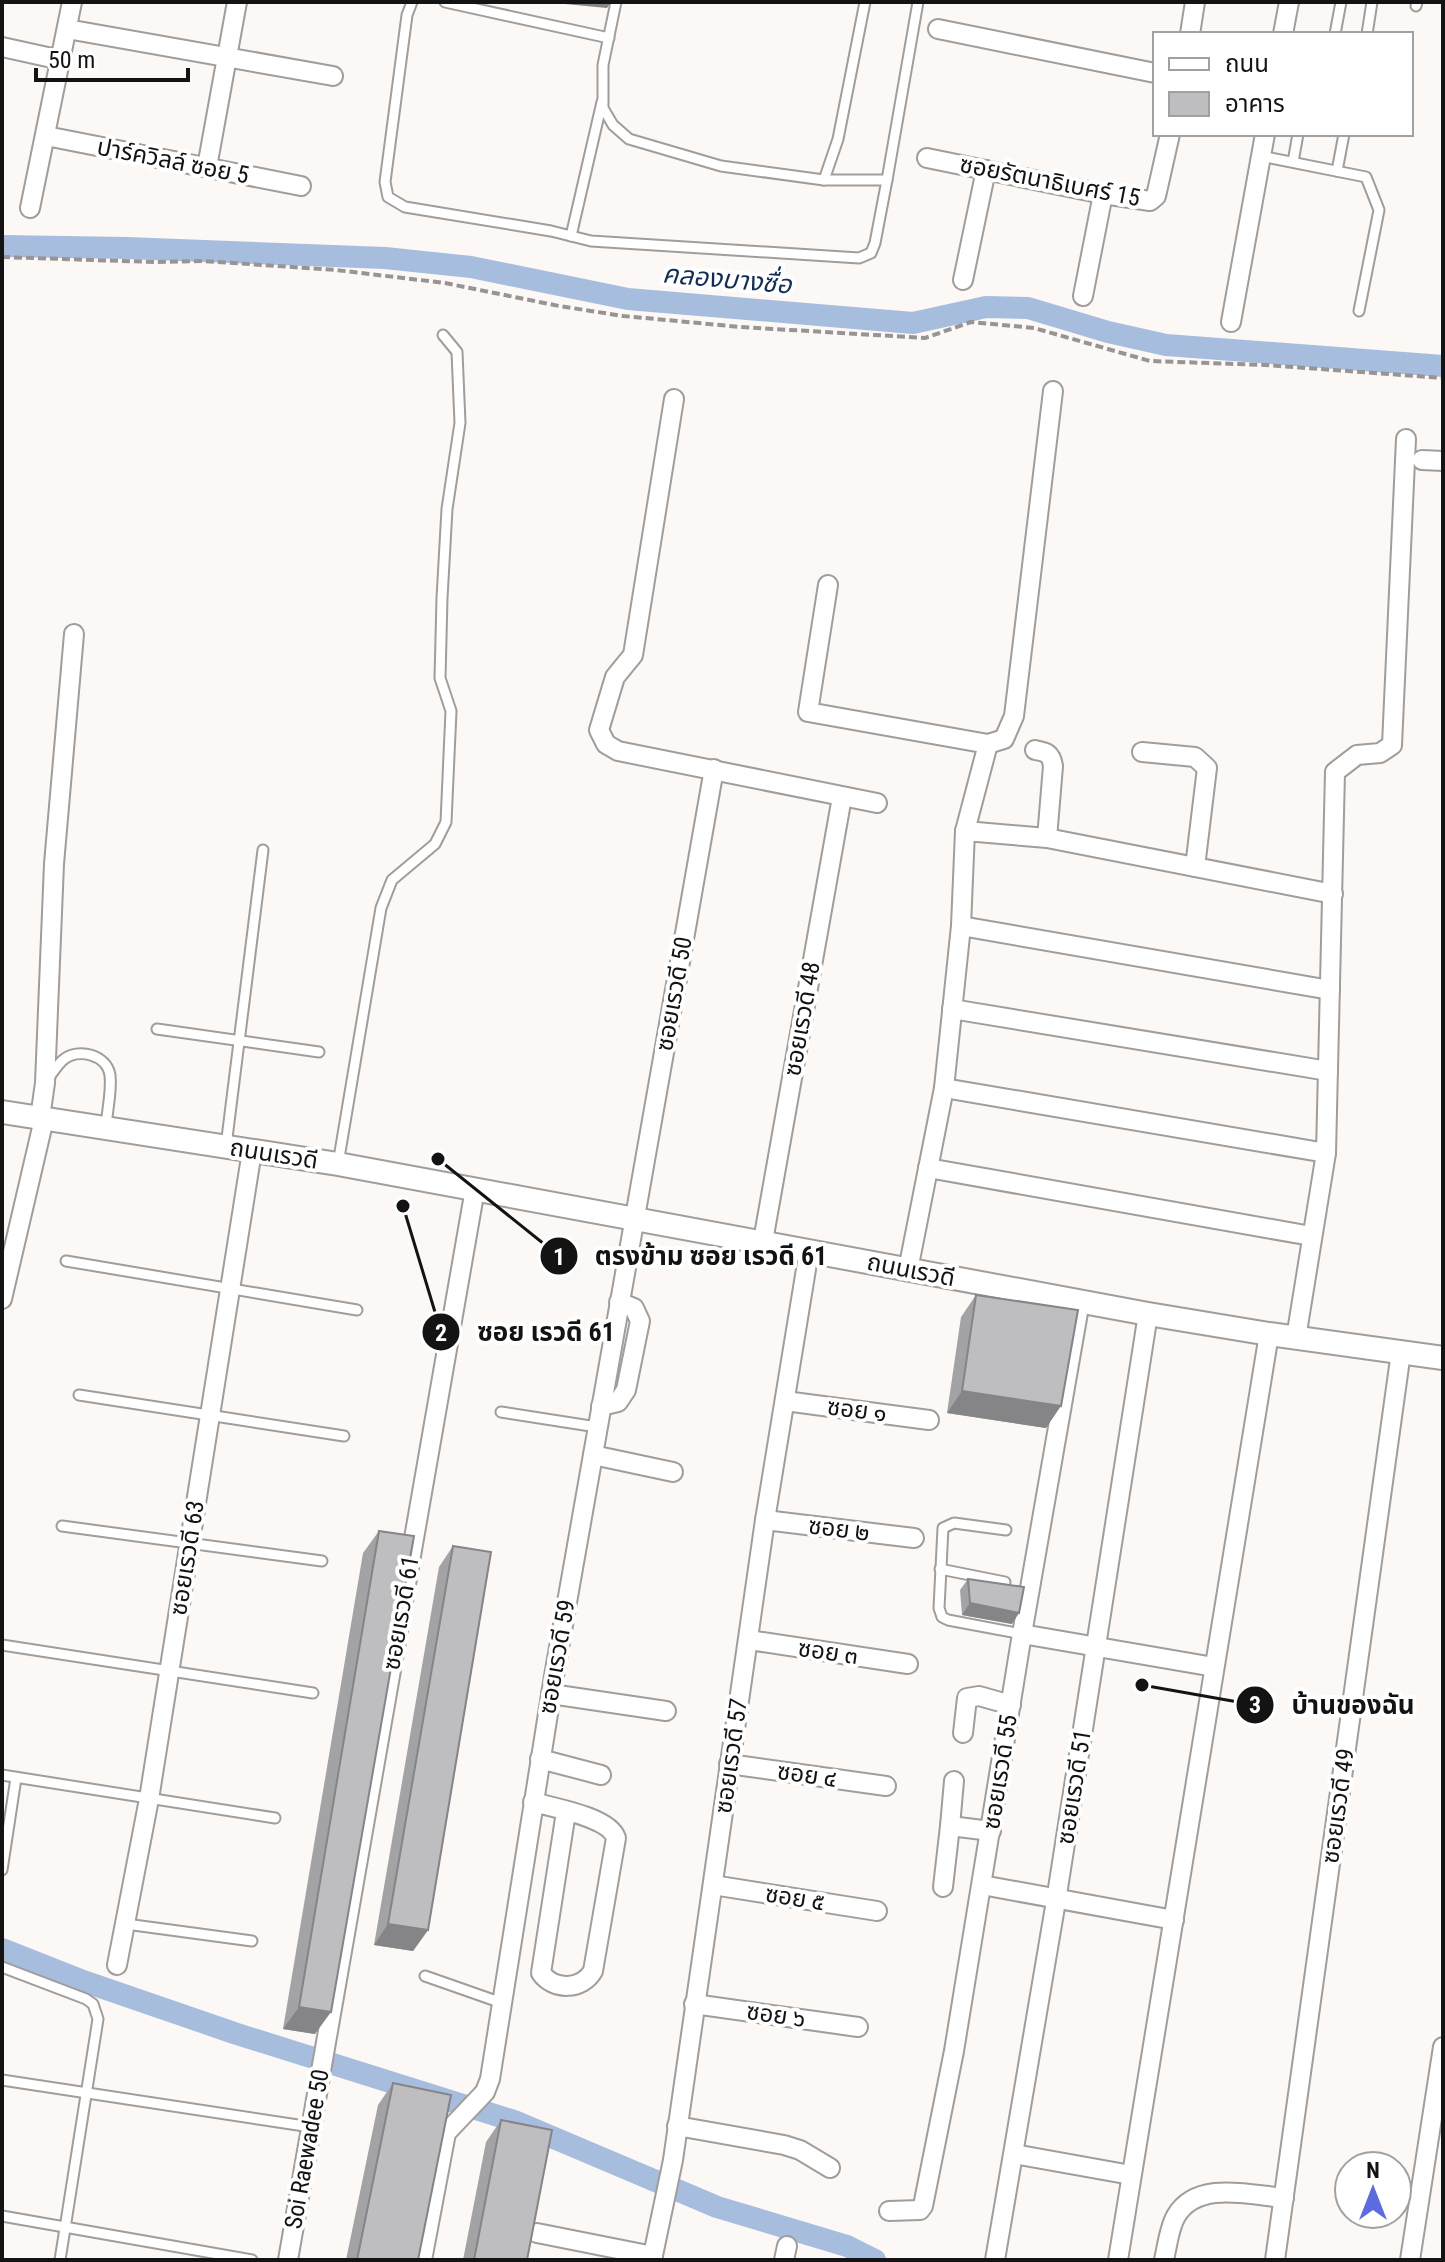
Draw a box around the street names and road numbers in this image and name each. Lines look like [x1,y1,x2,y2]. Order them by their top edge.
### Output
street label: ปาร์ควิลล์ ซอย 5 [95,133,251,189]
street label: ซอยรัตนาธิเบศร์ 15 [957,150,1143,212]
street label: ซอยเรวดี 50 [650,935,698,1053]
street label: ซอยเรวดี 48 [778,960,826,1078]
street label: ถนนเรวดี [228,1133,320,1175]
street label: ถนนเรวดี [865,1248,957,1292]
street label: ซอย ๑ [826,1392,888,1428]
street label: ซอยเรวดี 63 [164,1499,210,1617]
street label: ซอย ๒ [807,1511,871,1547]
street label: ซอยเรวดี 61 [377,1554,425,1672]
street label: ซอยเรวดี 59 [533,1598,581,1716]
street label: ซอย ๓ [796,1634,860,1670]
street label: ซอยเรวดี 57 [709,1697,753,1815]
street label: ซอยเรวดี 55 [977,1713,1023,1831]
street label: ซอยเรวดี 51 [1051,1728,1097,1846]
street label: ซอยเรวดี 49 [1316,1747,1360,1865]
street label: ซอย ๔ [775,1757,839,1793]
street label: ซอย ๕ [763,1879,827,1917]
street label: ซอย ๖ [745,1997,807,2033]
street label: Soi Raewadee 50 [279,2067,335,2231]

